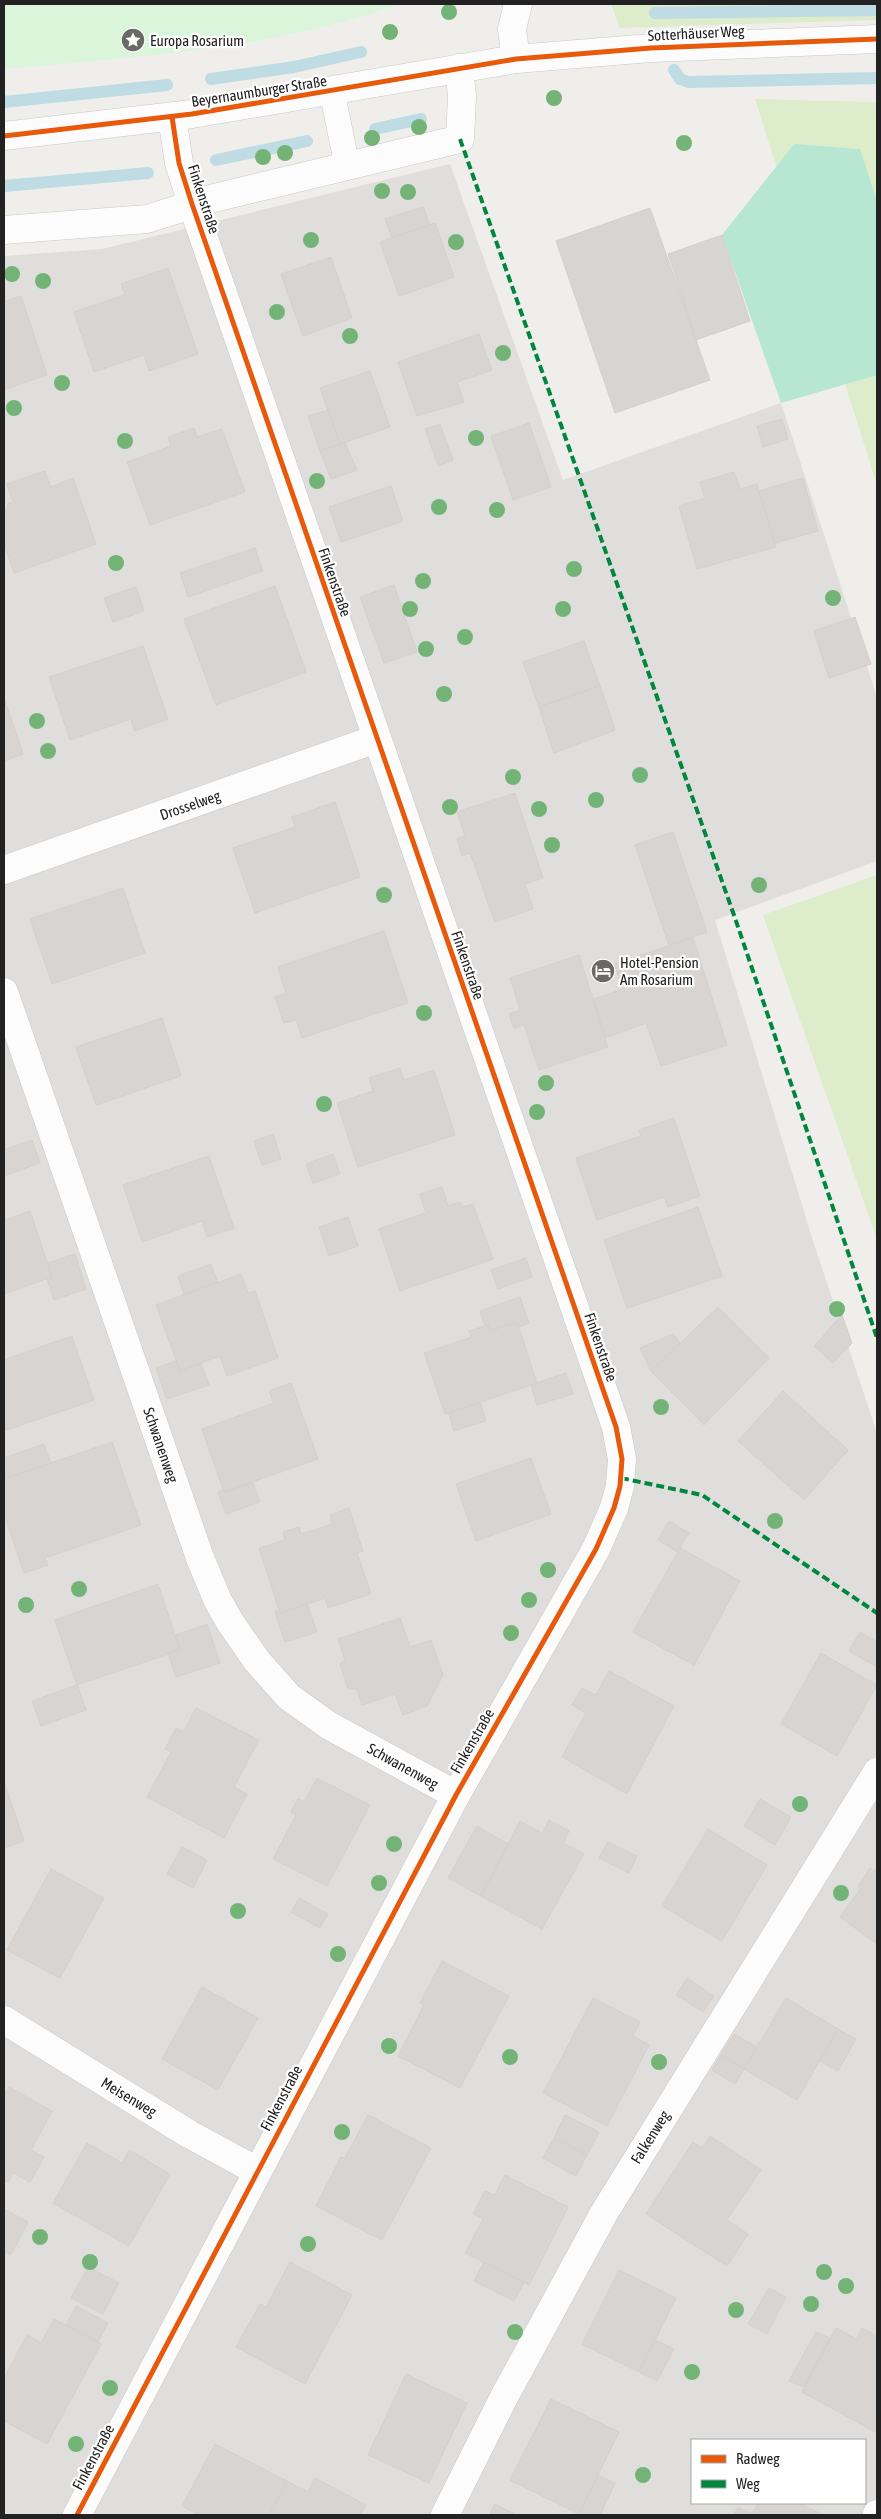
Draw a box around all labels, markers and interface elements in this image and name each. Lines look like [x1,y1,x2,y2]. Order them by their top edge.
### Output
street label: Sotterhäuser Weg [647,22,745,44]
place icon: Europa Rosarium [120,27,146,53]
place label: Europa Rosarium [150,32,244,49]
street label: Beyernaumburger Straße [190,72,328,110]
street label: Finkenstraße [185,162,223,236]
street label: Finkenstraße [315,545,355,619]
street label: Drosselweg [157,787,223,823]
street label: Finkenstraße [448,928,488,1002]
place label: Hotel-Pension Am Rosarium [620,954,699,988]
hotel icon: Hotel-Pension Am Rosarium [590,958,616,984]
street label: Finkenstraße [581,1310,621,1384]
street label: Schwanenweg [140,1405,182,1485]
street label: Finkenstraße [447,1706,497,1776]
street label: Schwanenweg [365,1740,442,1793]
street label: Finkenstraße [257,2062,305,2134]
street label: Meisenweg [98,2074,160,2120]
street label: Falkenweg [627,2107,673,2167]
street label: Finkenstraße [69,2421,117,2493]
legend [691,2439,866,2504]
text: Radweg [736,2450,780,2467]
text: Weg [736,2475,760,2492]

